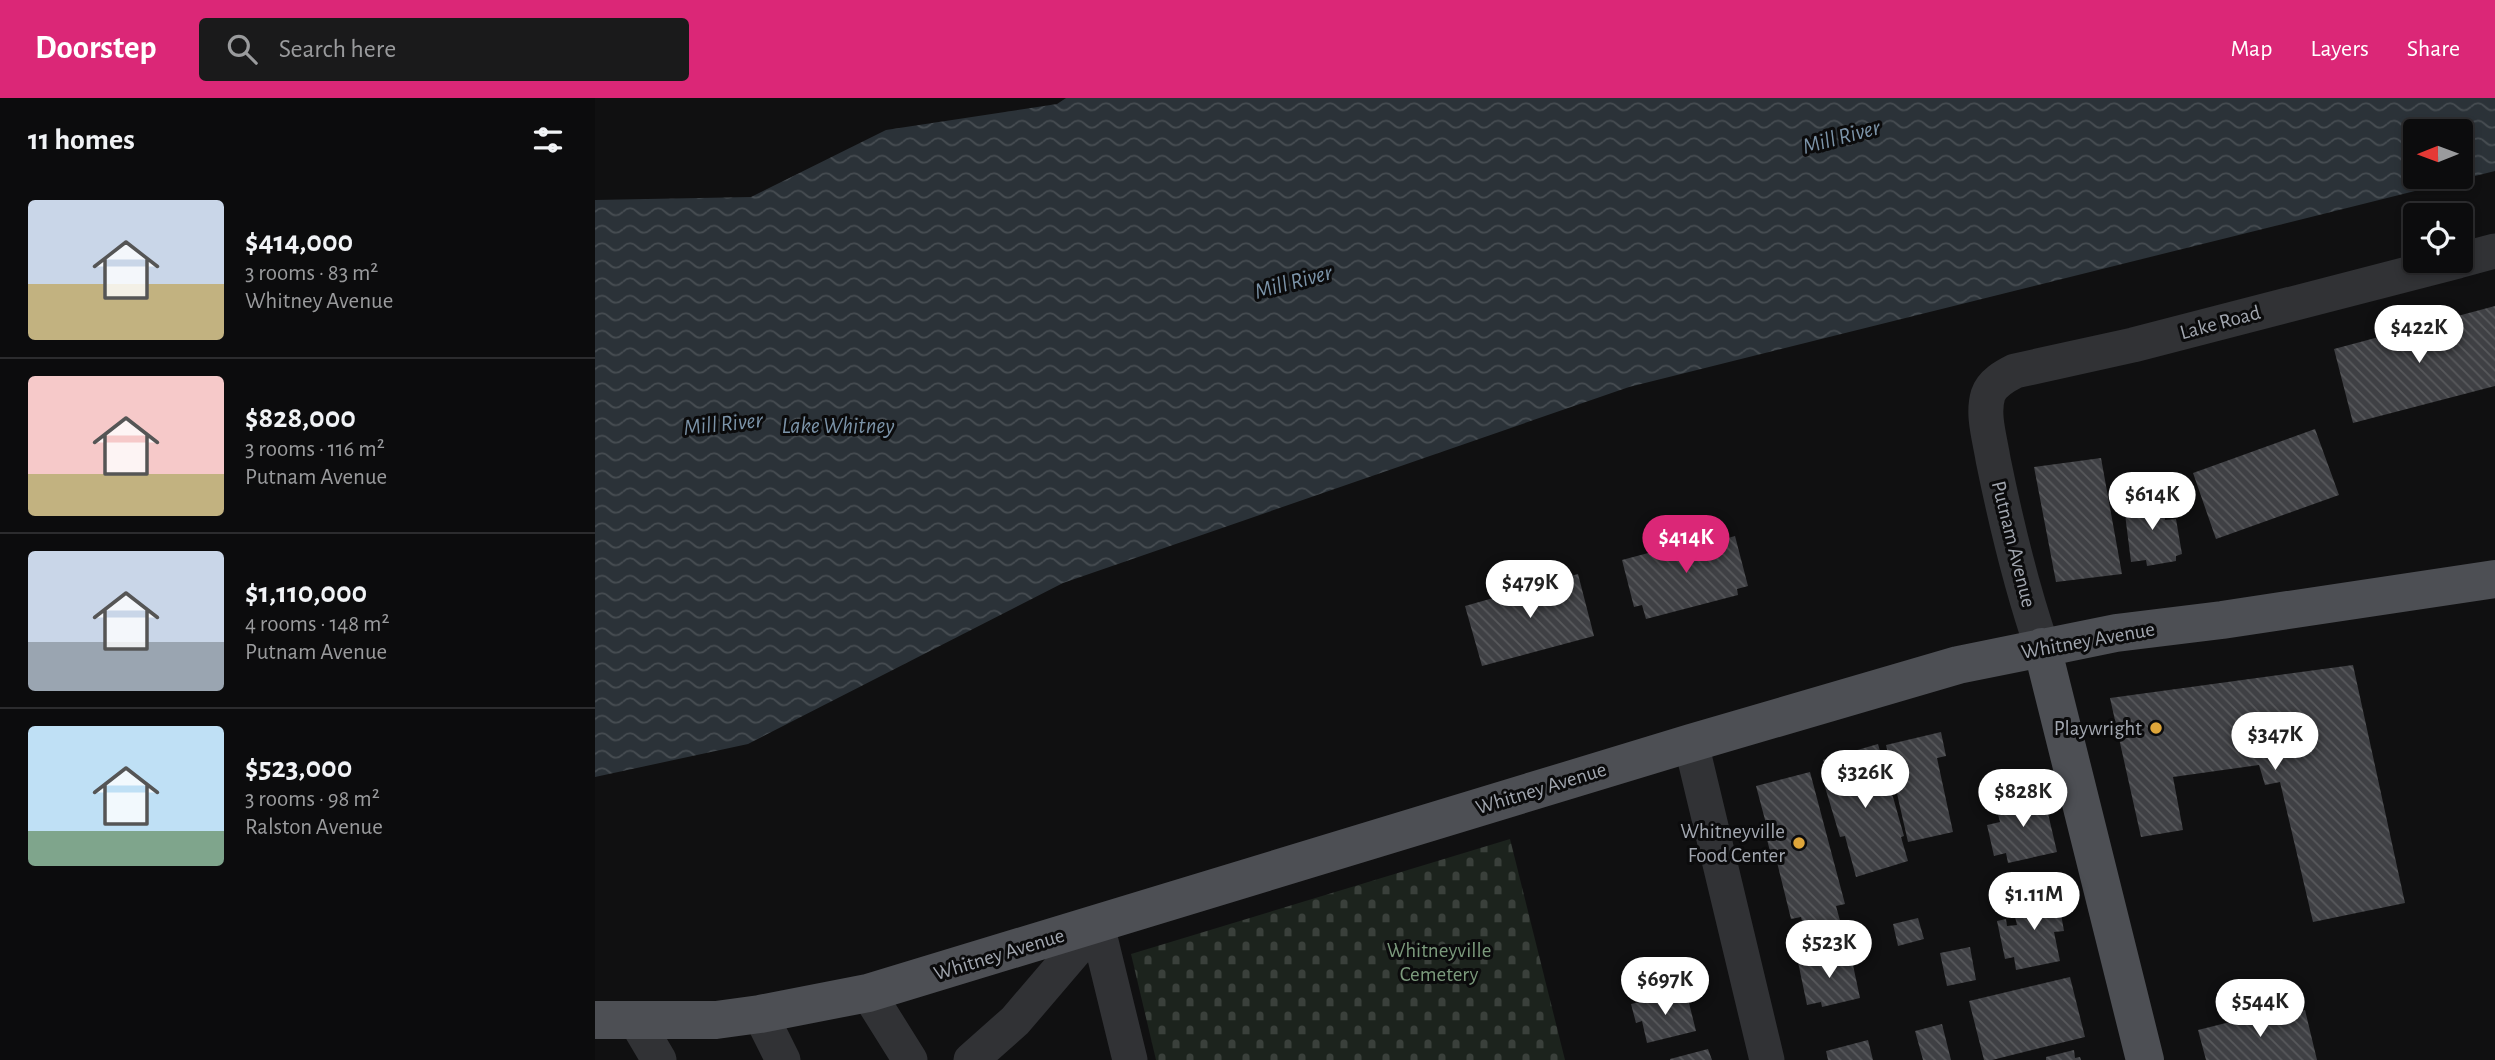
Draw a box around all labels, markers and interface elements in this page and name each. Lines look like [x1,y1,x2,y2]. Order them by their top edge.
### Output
search box [199,18,689,81]
icon: search [223,30,261,68]
text: Doorstep [35,32,157,65]
text: Search here [279,36,396,62]
text: Map [2230,37,2272,61]
text: Layers [2310,37,2369,61]
text: Share [2407,37,2460,61]
water label: Mill River [1800,116,1883,159]
north arrow [2403,119,2473,189]
map controls [2403,119,2473,273]
icon: filters [529,121,567,159]
text: 11 homes [28,125,135,155]
button: locate [2403,203,2473,273]
text: $414,000 [245,227,353,257]
icon: home [84,228,168,312]
water label: Mill River [1252,261,1335,304]
text: 3 rooms · 83 m² [245,262,378,285]
text: Whitney Avenue [245,290,393,313]
street label: Lake Road [2178,302,2263,343]
pin: $422K [2370,306,2468,365]
text: $422K [2390,316,2448,339]
text: $828,000 [245,403,356,433]
icon: home [84,404,168,488]
water label: Mill River [682,409,764,440]
water label: Lake Whitney [781,415,895,438]
text: 3 rooms · 116 m² [245,438,385,461]
text: Putnam Avenue [245,466,387,489]
pin: $614K [2103,472,2201,532]
street label: Putnam Avenue [1988,479,2039,610]
text: $614K [2125,483,2179,506]
pin: $414K [1637,516,1735,575]
text: $414K [1658,526,1714,549]
pin: $479K [1481,560,1579,620]
text: $479K [1502,571,1558,594]
text: $1,110,000 [245,578,367,608]
icon: home [84,579,168,663]
text: 4 rooms · 148 m² [245,613,390,636]
street label: Whitney Avenue [2020,618,2157,663]
text: Putnam Avenue [245,641,387,664]
pin: $347K [2226,712,2324,772]
place label: Playwright [2054,718,2142,739]
marker: Playwright [2148,720,2164,736]
text: $347K [2247,723,2303,746]
pin: $326K [1816,750,1914,810]
text: $523,000 [245,753,352,783]
icon: home [84,754,168,838]
street label: Whitney Avenue [1473,759,1609,818]
text: $326K [1837,761,1893,784]
pin: $828K [1974,770,2072,829]
text: $828K [1994,780,2052,803]
text: 3 rooms · 98 m² [245,788,380,811]
text: Ralston Avenue [245,816,383,839]
place label: Whitneyville Food Center [1680,821,1785,866]
marker: Whitneyville Food Center [1791,835,1807,851]
pin: $1.11M [1977,872,2091,932]
text: $1.11M [2005,883,2063,906]
pin: $523K [1780,920,1878,980]
street label: Whitney Avenue [931,925,1067,984]
text: $523K [1802,931,1856,954]
park label: Whitneyville Cemetery [1387,940,1491,985]
pin: $697K [1616,958,1714,1017]
text: $697K [1637,968,1693,991]
pin: $544K [2211,979,2309,1039]
text: $544K [2232,990,2288,1013]

